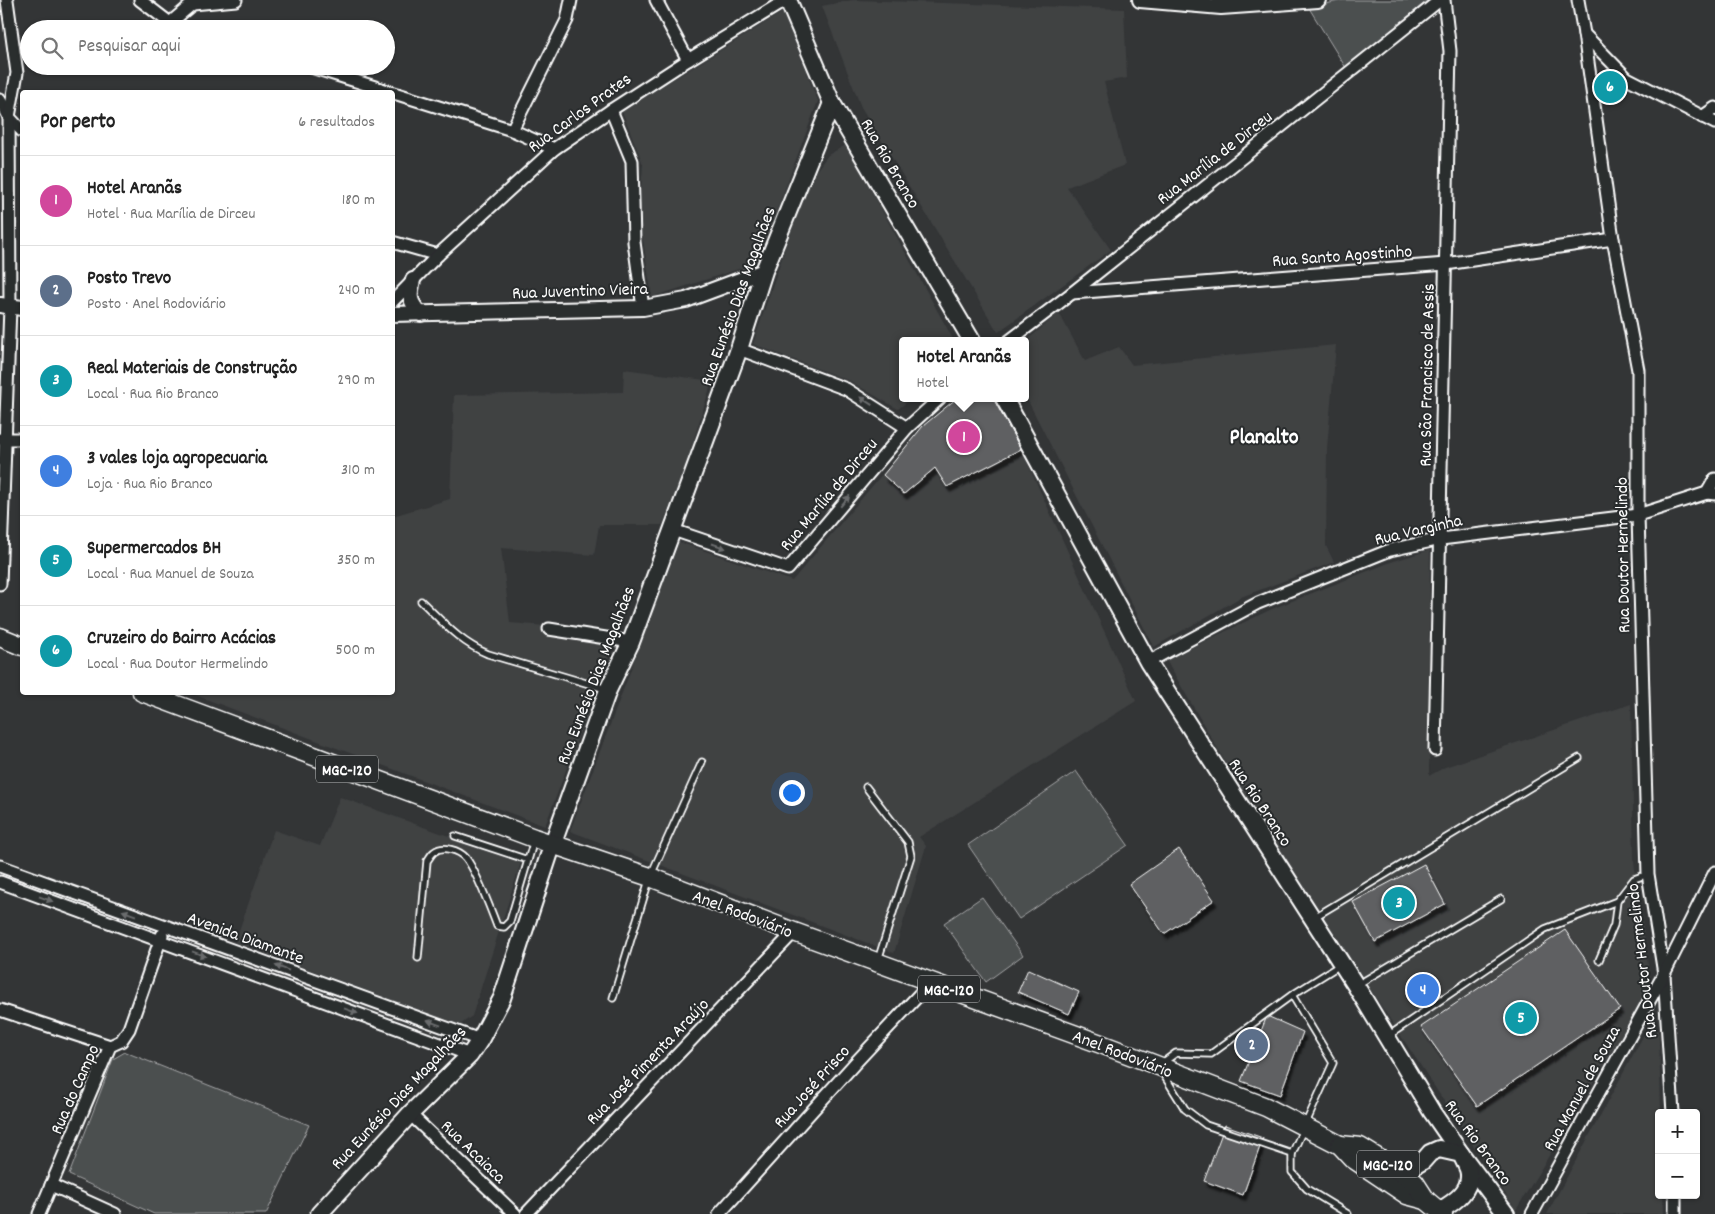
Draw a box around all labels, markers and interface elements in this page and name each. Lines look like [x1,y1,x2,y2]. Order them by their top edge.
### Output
search box [20,20,395,75]
icon: search [38,34,66,62]
text: Pesquisar aqui [78,34,180,61]
street label: Rua Carlos Prates [524,68,637,160]
pin: 6 [1594,68,1626,106]
street label: Rua Marília de Dirceu [1152,106,1279,212]
text: Por perto [40,108,115,138]
text: 6 resultados [298,111,375,134]
street label: Rua Rio Branco [853,114,925,214]
text: Hotel Aranãs [87,176,182,203]
text: 1 [54,189,58,212]
text: 180 m [342,189,375,212]
text: Hotel · Rua Marília de Dirceu [87,203,255,226]
street label: Rua Eunésio Dias Magalhães [695,204,783,390]
street label: Rua Santo Agostinho [1271,240,1413,275]
text: Posto Trevo [87,266,171,293]
street label: Rua Juventino Vieira [512,278,649,307]
text: 2 [53,279,60,302]
text: 240 m [338,279,375,302]
street label: Rua São Francisco de Assis [1414,283,1443,467]
text: Posto · Anel Rodoviário [87,293,226,316]
popup [899,337,1029,402]
text: Hotel Aranãs [916,345,1012,372]
text: Real Materiais de Construção [87,356,297,383]
text: 3 [52,369,60,392]
text: 290 m [337,369,375,392]
text: Hotel [916,372,949,395]
text: Local · Rua Rio Branco [87,383,219,406]
one-way arrow [859,397,873,406]
pin: 1 [948,418,980,456]
district label: Planalto [1229,423,1299,454]
street label: Rua Marília de Dirceu [775,434,885,558]
text: 3 vales loja agropecuaria [87,446,267,473]
text: 4 [53,459,59,482]
text: 310 m [341,459,375,482]
text: Loja · Rua Rio Branco [87,473,213,496]
street label: Rua Doutor Hermelindo [1611,477,1638,633]
one-way arrow [840,494,851,507]
street label: Rua Varginha [1372,509,1465,554]
text: Supermercados BH [87,536,221,563]
one-way arrow [711,543,726,550]
text: 5 [52,549,60,572]
text: 350 m [337,549,375,572]
text: Local · Rua Manuel de Souza [87,563,254,586]
street label: Rua Eunésio Dias Magalhães [552,583,643,769]
text: Cruzeiro do Bairro Acácias [87,626,276,653]
text: 6 [52,639,60,662]
text: 500 m [335,639,375,662]
text: Local · Rua Doutor Hermelindo [87,653,268,676]
street label: Rua Rio Branco [1221,754,1297,852]
road number: MGC-120 [316,756,378,782]
your location [779,780,805,806]
street label: Rua Doutor Hermelindo [1622,882,1665,1040]
pin: 3 [1383,884,1415,922]
street label: Anel Rodoviário [688,885,796,946]
one-way arrow [39,895,54,903]
street label: Avenida Diamante [183,907,307,972]
one-way arrow [121,909,136,916]
one-way arrow [191,951,206,958]
one-way arrow [274,964,289,971]
pin: 4 [1407,971,1439,1009]
road number: MGC-120 [918,976,980,1002]
street label: Rua José Pimenta Araújo [582,994,716,1132]
pin: 5 [1505,999,1537,1037]
one-way arrow [344,1007,359,1015]
one-way arrow [427,1019,442,1026]
street label: Rua Eunésio Dias Magalhães [326,1021,473,1176]
street label: Rua Manuel de Souza [1538,1021,1628,1156]
street label: Anel Rodoviário [1068,1025,1176,1086]
pin: 2 [1236,1026,1268,1064]
street label: Rua do Campo [45,1041,107,1139]
street label: Rua José Prisco [769,1041,857,1135]
street label: Rua Rio Branco [1437,1095,1517,1191]
map controls [1655,1109,1700,1199]
button: + [1655,1109,1700,1154]
street label: Rua Acaiaca [434,1115,511,1191]
road number: MGC-120 [1357,1150,1419,1178]
button: − [1655,1154,1700,1199]

